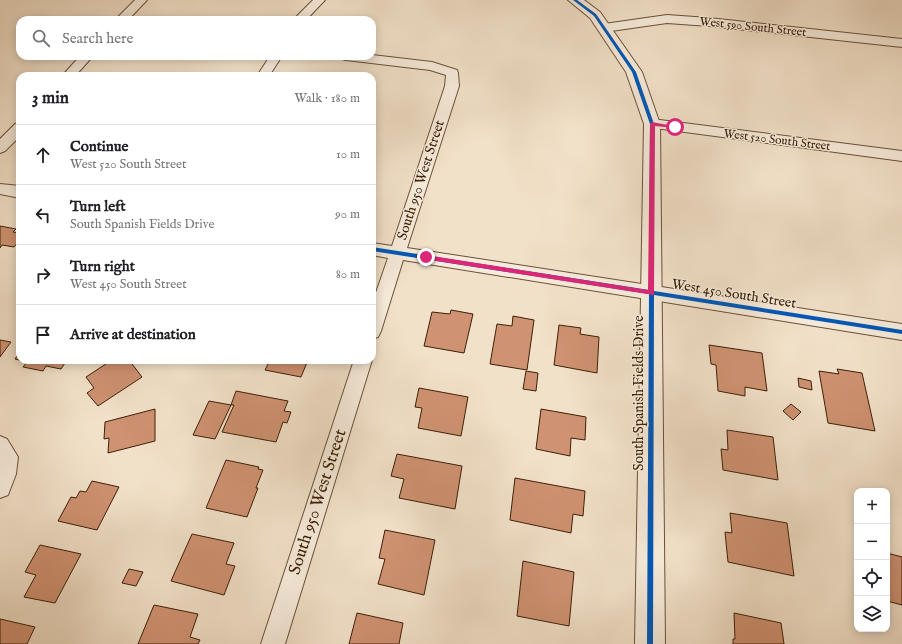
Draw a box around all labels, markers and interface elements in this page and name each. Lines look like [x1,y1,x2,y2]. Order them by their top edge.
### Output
street label: West 590 South Street [699,14,807,40]
search box [16,16,376,60]
icon: search [30,27,52,49]
text: Search here [62,29,133,48]
text: 3 min [32,88,69,109]
text: Walk · 180 m [295,90,360,107]
street label: South 950 West Street [393,118,449,242]
route start [666,118,684,136]
street label: West 520 South Street [723,126,831,154]
text: Continue [70,137,128,156]
icon: ahead [32,144,54,166]
text: 10 m [336,146,360,163]
text: West 520 South Street [70,156,186,173]
text: Turn left [70,197,126,216]
icon: left [32,204,54,226]
text: 90 m [335,206,360,223]
text: South Spanish Fields Drive [70,216,214,233]
route end [417,248,435,266]
text: Turn right [70,257,135,276]
icon: right [32,264,54,286]
text: 80 m [336,266,360,283]
street label: West 450 South Street [671,275,798,313]
text: West 450 South Street [70,276,187,293]
street label: South Spanish Fields Drive [630,315,648,471]
icon: arrive [32,324,54,346]
text: Arrive at destination [70,325,196,344]
street label: South 950 West Street [285,426,351,577]
map controls [854,488,890,632]
button: + [854,488,890,524]
button: − [854,524,890,560]
button: locate [854,560,890,596]
button: layers [854,596,890,632]

